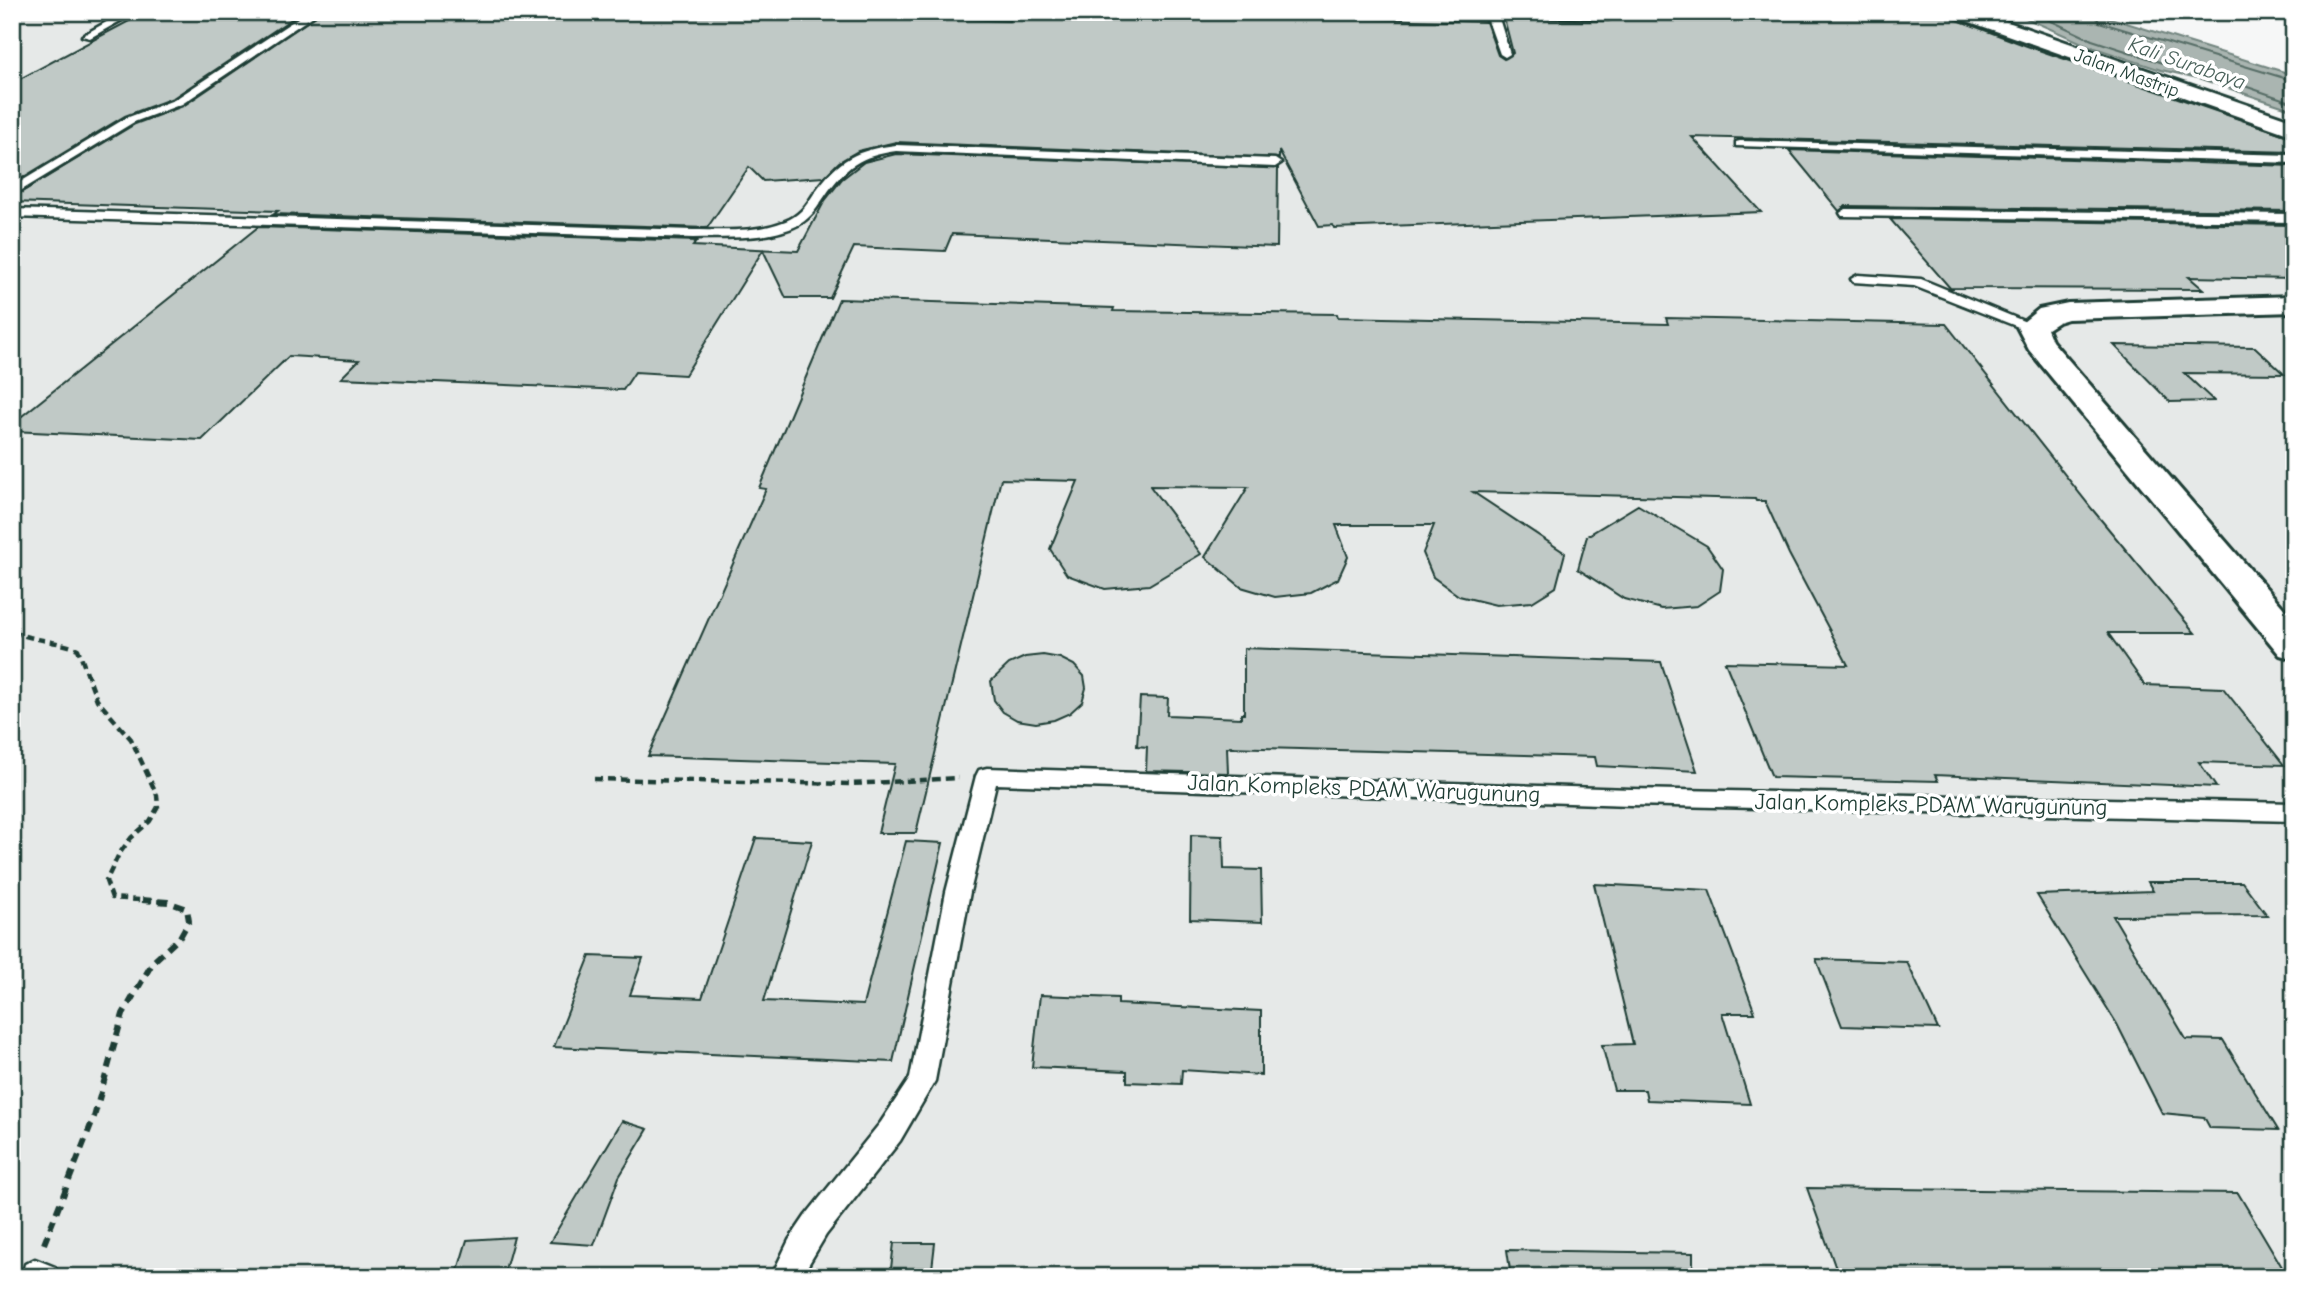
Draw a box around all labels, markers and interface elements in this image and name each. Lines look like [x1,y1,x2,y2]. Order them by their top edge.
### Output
water label: Kali Surabaya [2125,32,2249,94]
street label: Jalan Mastrip [2071,44,2182,102]
street label: Jalan Kompleks PDAM Warugunung [1187,769,1541,808]
street label: Jalan Kompleks PDAM Warugunung [1754,788,2108,821]

